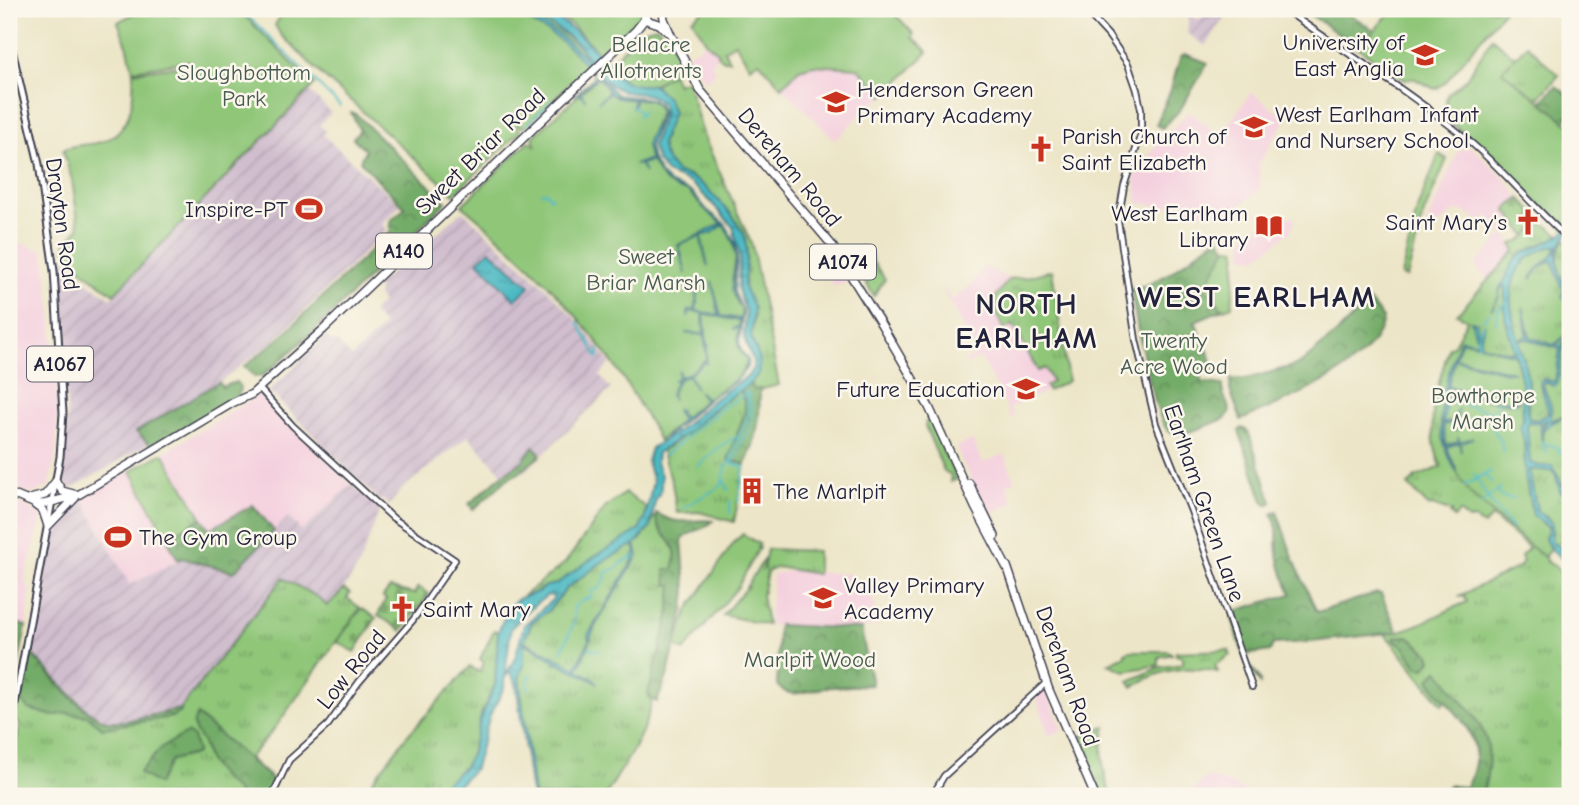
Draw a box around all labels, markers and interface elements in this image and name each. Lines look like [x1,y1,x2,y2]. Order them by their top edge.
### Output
place label: University of East Anglia [1283,29,1406,82]
park label: Bellacre Allotments [600,31,702,84]
school or university icon: University of East Anglia [1410,40,1440,70]
park label: Sloughbottom Park [177,59,311,112]
place label: Henderson Green Primary Academy [857,76,1034,129]
street label: Sweet Briar Road [410,82,551,220]
school or university icon: Henderson Green Primary Academy [821,87,851,117]
place label: West Earlham Infant and Nursery School [1275,101,1480,154]
street label: Dereham Road [732,102,847,232]
school or university icon: West Earlham Infant and Nursery School [1239,112,1269,142]
place label: Parish Church of Saint Elizabeth [1062,123,1228,176]
church icon: Parish Church of Saint Elizabeth [1026,134,1056,164]
street label: Drayton Road [40,156,85,292]
sports icon: Inspire-PT [294,194,324,224]
place label: Inspire-PT [185,196,288,223]
place label: West Earlham Library [1111,200,1249,253]
church icon: Saint Mary's [1513,207,1543,237]
place label: Saint Mary's [1386,209,1507,236]
library icon: West Earlham Library [1254,211,1284,241]
road number: A140 [376,233,432,268]
park label: Sweet Briar Marsh [586,243,706,296]
road number: A1074 [810,244,876,280]
district label: WEST EARLHAM [1137,280,1377,315]
district label: NORTH EARLHAM [955,287,1099,356]
park label: Twenty Acre Wood [1120,327,1228,380]
road number: A1067 [27,346,93,382]
school or university icon: Future Education [1011,374,1041,404]
place label: Future Education [836,376,1005,403]
park label: Bowthorpe Marsh [1431,382,1535,435]
street label: Earlham Green Lane [1158,401,1251,605]
building icon: The Marlpit [737,476,767,506]
place label: The Marlpit [773,478,887,505]
sports icon: The Gym Group [103,522,133,552]
place label: The Gym Group [139,524,297,551]
place label: Valley Primary Academy [844,572,985,625]
school or university icon: Valley Primary Academy [808,583,838,613]
church icon: Saint Mary [387,594,417,624]
place label: Saint Mary [423,596,531,623]
street label: Dereham Road [1030,603,1105,750]
street label: Low Road [311,624,392,714]
park label: Marlpit Wood [744,646,876,673]

